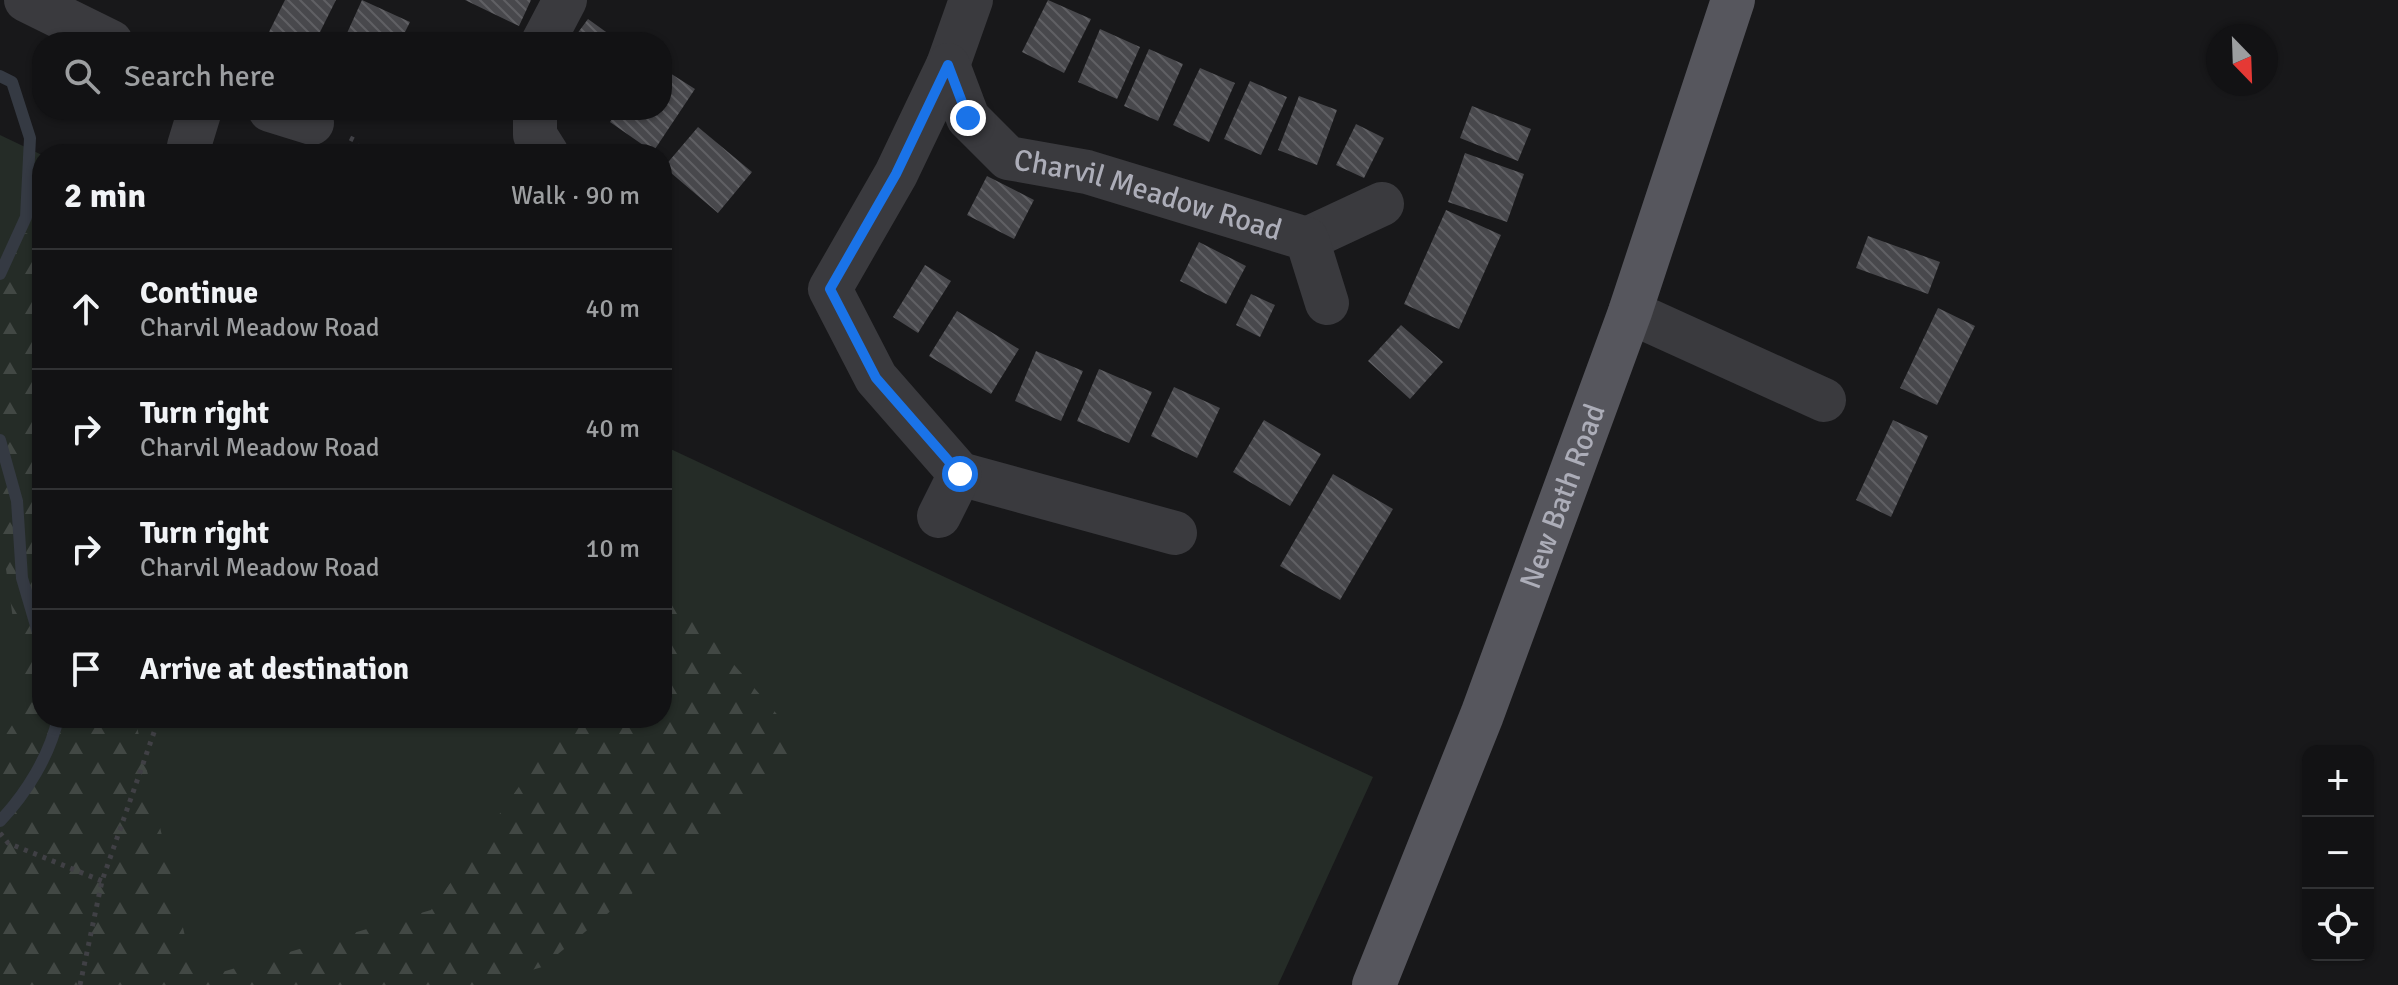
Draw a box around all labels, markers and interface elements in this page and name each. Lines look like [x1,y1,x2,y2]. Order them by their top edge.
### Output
north arrow [2206,24,2278,96]
search box [32,32,672,120]
icon: search [60,54,104,98]
text: Search here [124,58,275,95]
route end [950,100,986,136]
street label: Charvil Meadow Road [1011,141,1286,249]
text: 2 min [64,175,146,217]
text: Walk · 90 m [511,180,640,212]
text: Continue [140,275,258,312]
icon: ahead [64,287,108,331]
text: 40 m [585,293,640,325]
text: Charvil Meadow Road [140,312,380,344]
text: Turn right [140,395,269,432]
street label: New Bath Road [1512,399,1613,594]
icon: right [64,407,108,451]
text: 40 m [585,413,640,445]
text: Charvil Meadow Road [140,432,380,464]
route start [942,456,978,492]
text: Turn right [140,515,269,552]
icon: right [64,527,108,571]
text: 10 m [585,533,640,565]
text: Charvil Meadow Road [140,552,380,584]
icon: arrive [64,647,108,691]
text: Arrive at destination [140,651,409,688]
map controls [2302,745,2374,961]
button: + [2302,745,2374,817]
button: − [2302,817,2374,889]
button: locate [2302,889,2374,961]

